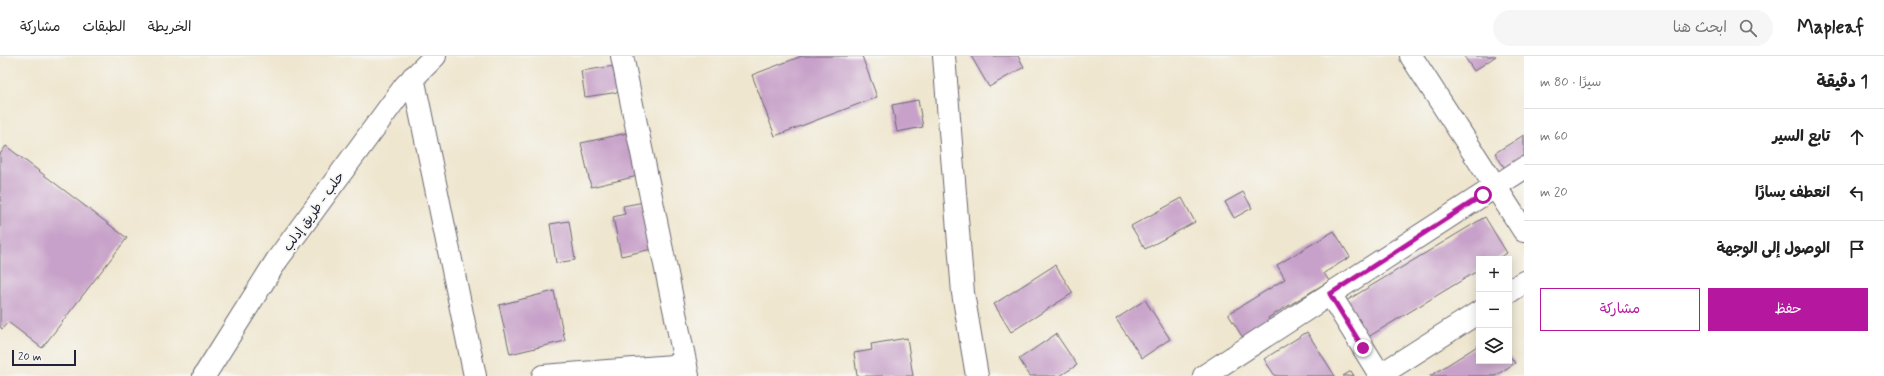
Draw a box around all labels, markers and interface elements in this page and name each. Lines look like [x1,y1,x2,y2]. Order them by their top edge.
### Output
search box [1493,10,1773,46]
text: Mapleaf [1797,15,1864,40]
icon: search [1737,17,1759,39]
text: مشاركة [20,18,60,36]
text: الطبقات [82,18,126,36]
text: الخريطة [148,18,191,36]
text: ابحث هنا [1673,18,1727,38]
text: 1 دقيقة [1817,71,1868,93]
text: سيرًا · 80 m [1540,74,1601,91]
icon: ahead [1846,126,1868,148]
text: تابع السير [1772,127,1830,147]
text: 60 m [1540,128,1568,145]
street label: حلب - طريق إدلب [280,169,349,255]
icon: left [1846,182,1868,204]
text: انعطف يسارًا [1755,183,1830,203]
text: 20 m [1540,184,1568,201]
route start [1474,186,1492,204]
icon: arrive [1846,238,1868,260]
text: الوصول إلى الوجهة [1716,239,1830,259]
map controls [1476,256,1512,364]
button: + [1476,256,1512,292]
button: مشاركة [1540,288,1700,331]
button: حفظ [1708,288,1868,331]
button: − [1476,292,1512,328]
button: layers [1476,328,1512,364]
route end [1354,339,1372,357]
scale bar [12,348,76,367]
text: 20 m [18,350,41,364]

